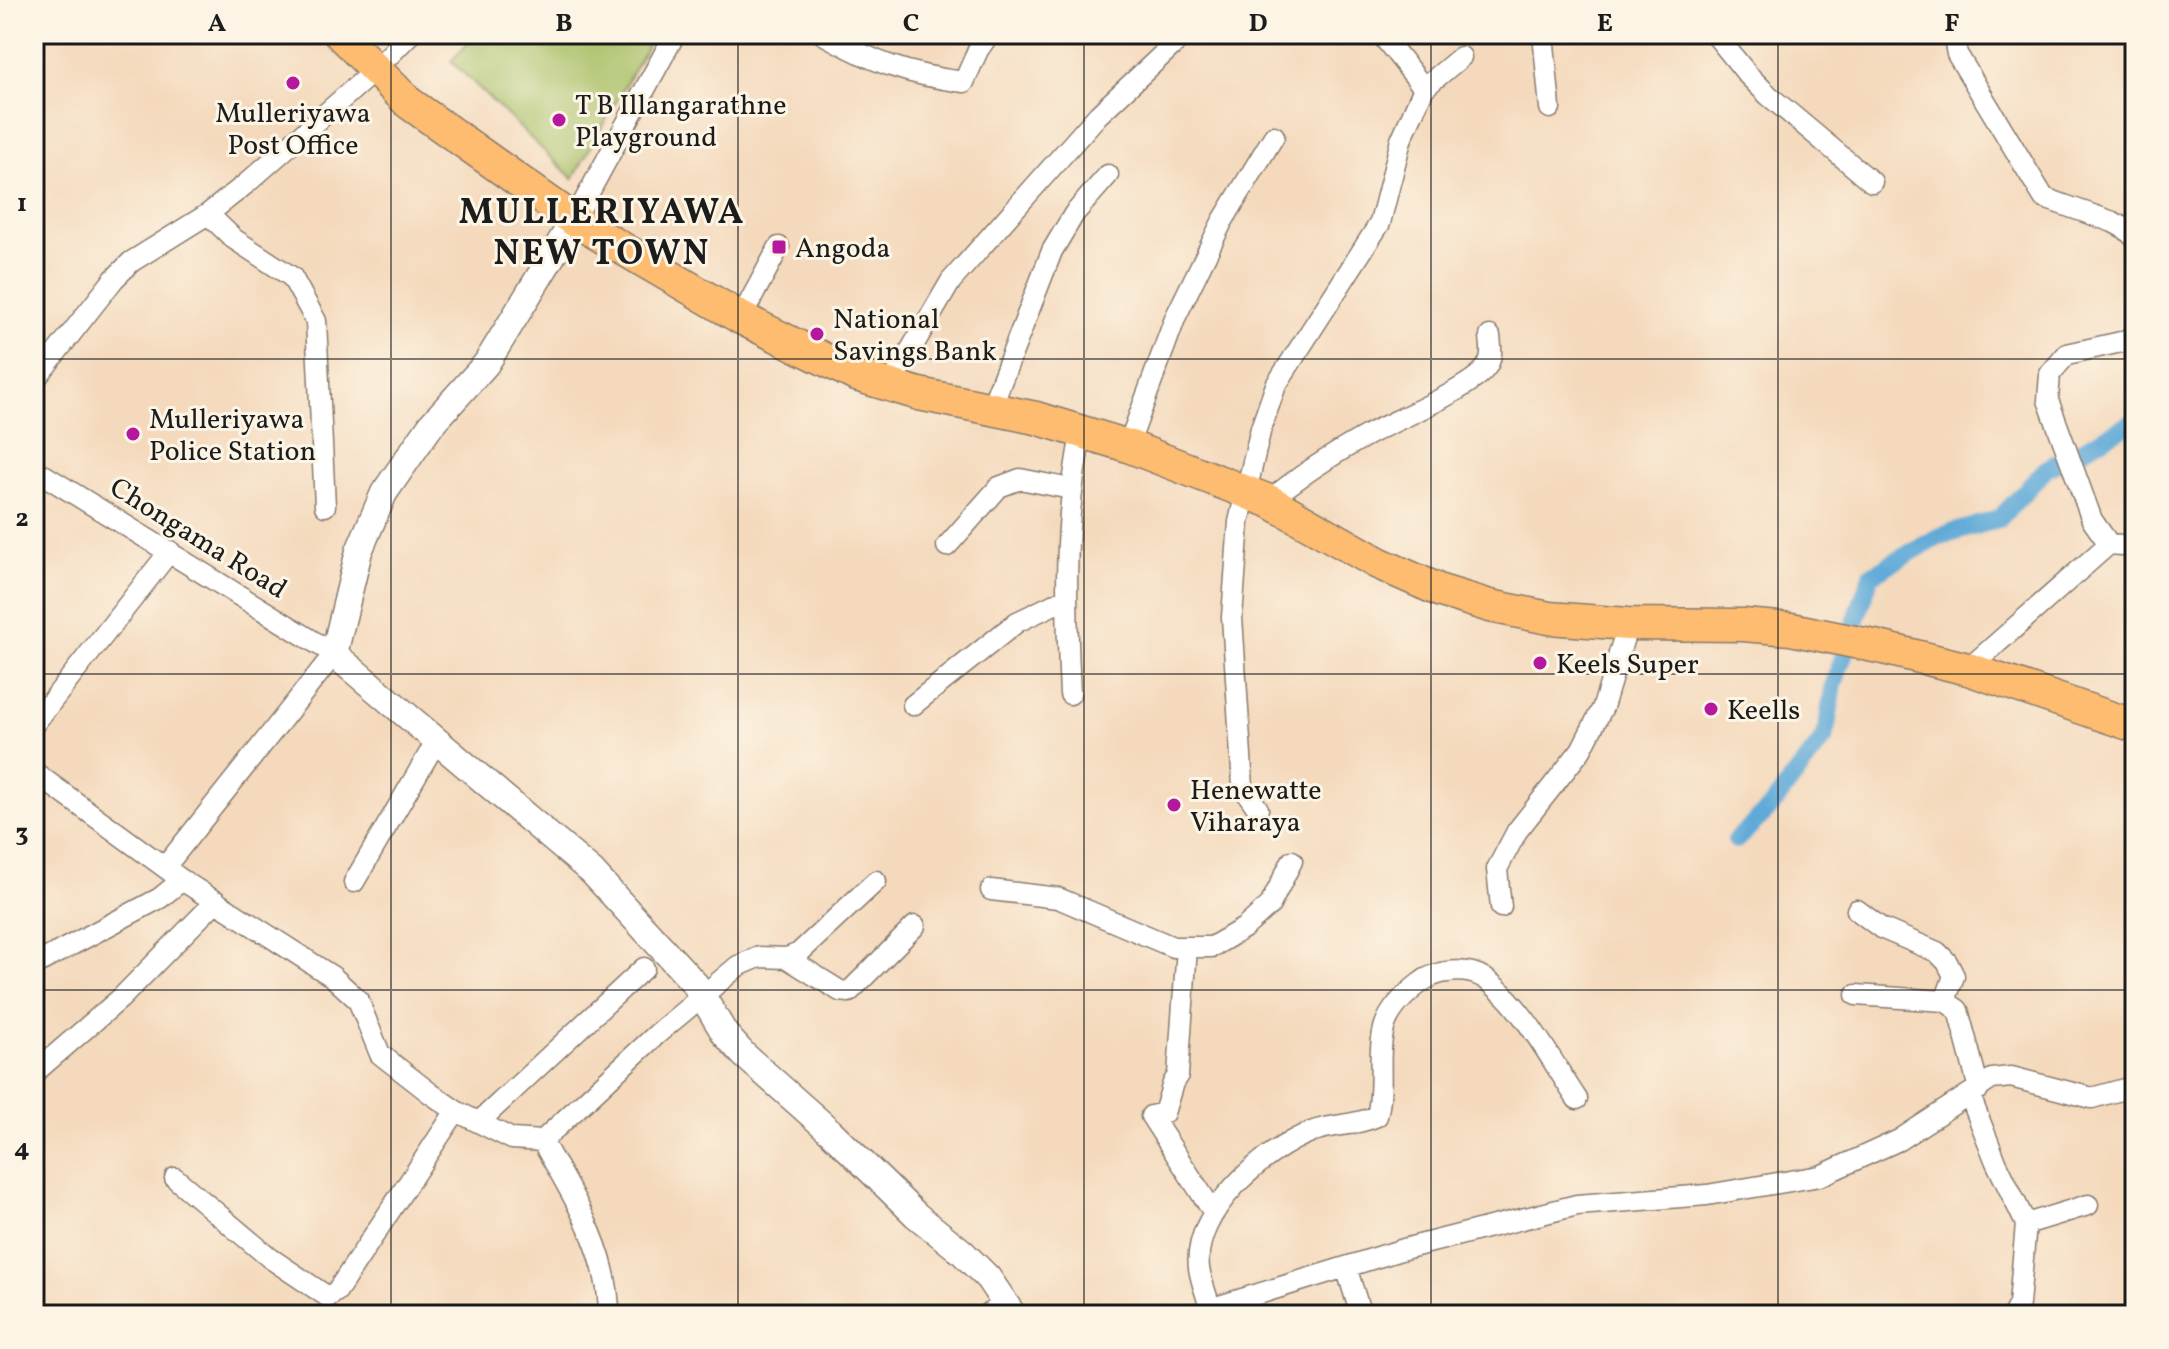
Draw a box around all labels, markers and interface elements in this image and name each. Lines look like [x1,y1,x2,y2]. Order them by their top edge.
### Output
text: A [208,6,227,42]
text: B [555,6,573,42]
text: C [903,6,919,42]
text: D [1248,6,1268,42]
text: E [1597,6,1613,42]
text: F [1944,6,1960,42]
marker: Mulleriyawa Post Office [284,74,302,92]
place label: T B Illangarathne Playground [575,87,787,158]
place label: Mulleriyawa Post Office [215,95,371,166]
marker: T B Illangarathne Playground [550,111,568,129]
text: 1 [17,186,27,222]
district label: MULLERIYAWA NEW TOWN [459,189,745,280]
place label: Angoda [795,230,890,269]
marker: Angoda [770,238,788,256]
place label: National Savings Bank [833,301,997,372]
marker: National Savings Bank [808,325,826,343]
place label: Mulleriyawa Police Station [149,401,316,472]
marker: Mulleriyawa Police Station [124,425,142,443]
street label: Chongama Road [102,469,294,609]
text: 2 [15,501,29,537]
place label: Keels Super [1556,646,1699,685]
marker: Keels Super [1531,654,1549,672]
place label: Keells [1727,692,1800,731]
marker: Keells [1702,700,1720,718]
place label: Henewatte Viharaya [1190,772,1322,843]
marker: Henewatte Viharaya [1165,796,1183,814]
text: 3 [15,816,29,852]
text: 4 [14,1131,30,1167]

